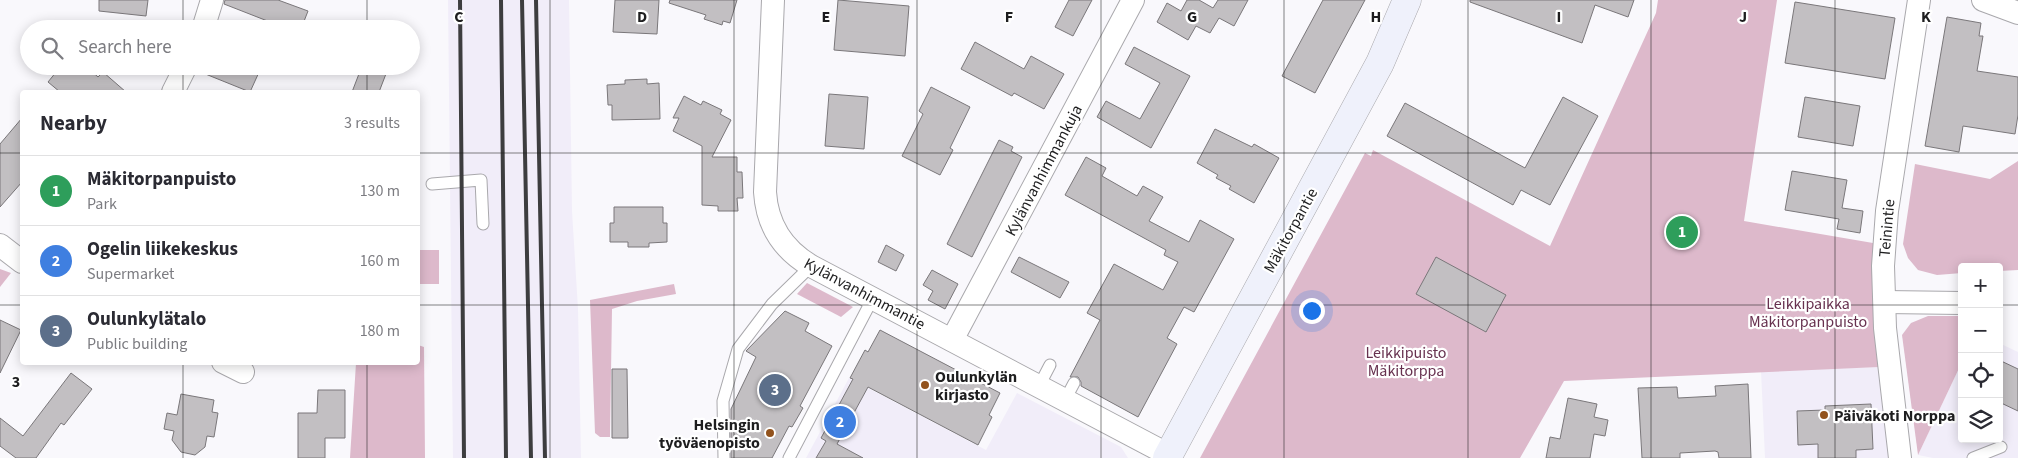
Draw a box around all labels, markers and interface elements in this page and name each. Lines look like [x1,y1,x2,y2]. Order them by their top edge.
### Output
text: C [454,6,464,28]
text: D [637,6,647,28]
text: E [822,6,830,28]
text: F [1005,6,1013,28]
text: G [1187,6,1197,28]
text: H [1371,6,1381,28]
text: I [1557,6,1561,28]
text: J [1739,6,1747,28]
text: K [1921,6,1931,28]
search box [20,20,420,75]
icon: search [38,34,66,62]
text: Search here [78,34,172,61]
street label: Kylänvanhimmankuja [1000,101,1088,240]
text: Nearby [40,108,107,138]
text: 3 results [344,112,400,134]
text: Mäkitorpanpuisto [87,166,236,193]
text: 1 [52,180,60,202]
text: 130 m [360,180,400,202]
street label: Mäkitorpantie [1259,184,1323,277]
text: Park [87,193,117,215]
street label: Teinintie [1874,198,1900,258]
pin: 1 [1666,213,1698,251]
text: Ogelin liikekeskus [87,236,238,263]
text: 2 [52,250,60,272]
text: 160 m [360,250,400,272]
street label: Kylänvanhimmantie [800,253,929,335]
text: Supermarket [87,263,174,285]
map controls [1958,263,2003,443]
button: + [1958,263,2003,308]
park label: Leikkipaikka Mäkitorpanpuisto [1749,293,1867,333]
your location [1299,298,1325,324]
text: Oulunkylätalo [87,306,206,333]
button: − [1958,308,2003,353]
text: 3 [52,320,60,342]
text: 180 m [360,320,400,342]
text: Public building [87,333,187,355]
park label: Leikkipuisto Mäkitorppa [1366,342,1447,382]
button: locate [1958,353,2003,398]
place label: Oulunkylän kirjasto [935,366,1017,406]
text: 3 [12,371,20,393]
pin: 3 [759,371,791,409]
marker: Oulunkylän kirjasto [919,379,931,391]
button: layers [1958,398,2003,443]
pin: 2 [824,403,856,441]
place label: Päiväkoti Norppa [1834,405,1955,427]
marker: Päiväkoti Norppa [1818,409,1830,421]
place label: Helsingin työväenopisto [659,414,760,454]
marker: Helsingin työväenopisto [764,427,776,439]

